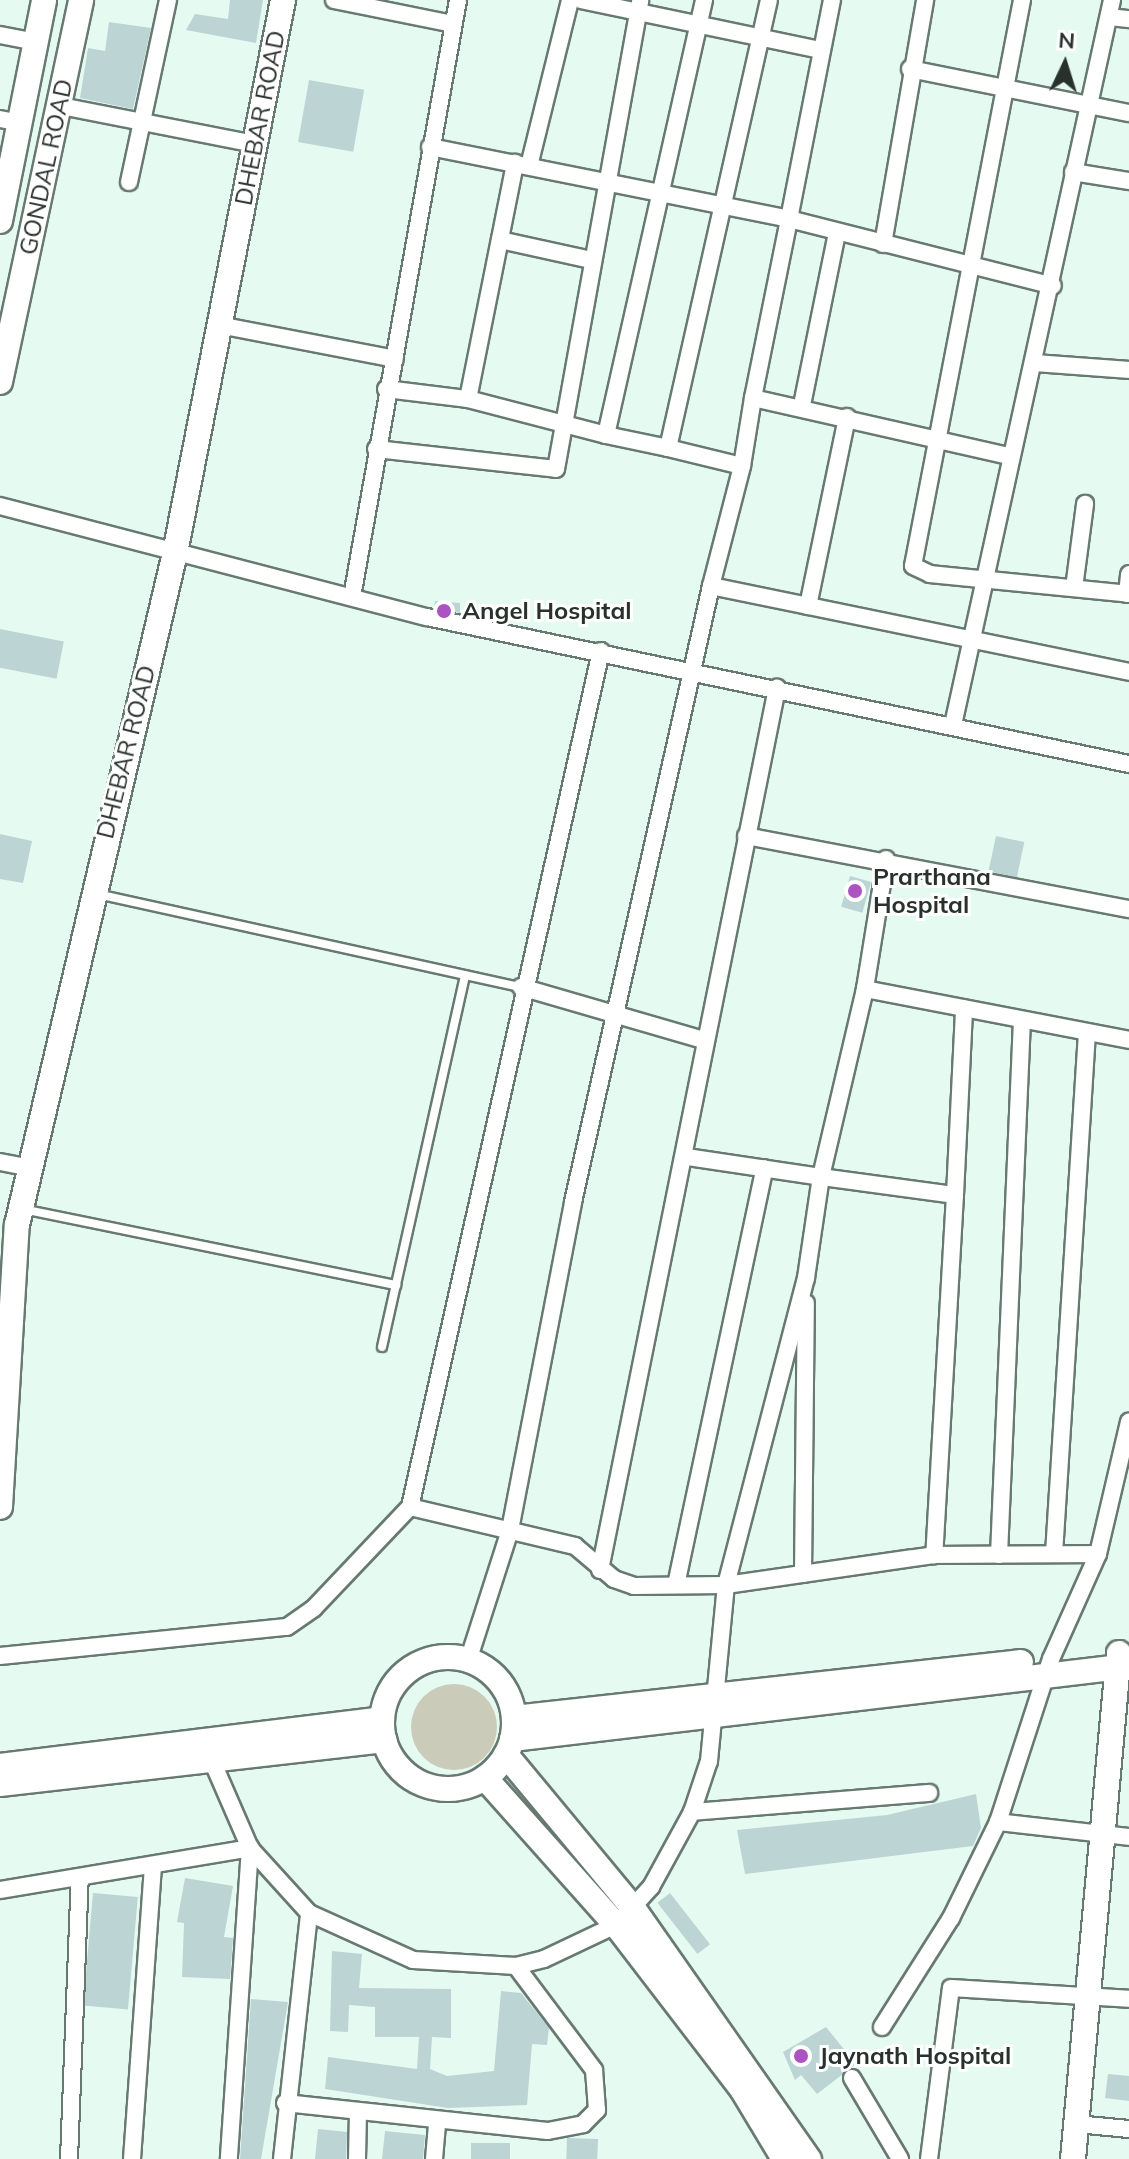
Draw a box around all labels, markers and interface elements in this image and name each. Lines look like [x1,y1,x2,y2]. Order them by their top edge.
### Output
north arrow [1025,24,1105,104]
text: N [1057,26,1076,55]
street label: DHEBAR ROAD [229,28,291,208]
street label: GONDAL ROAD [13,77,79,257]
place label: Angel Hospital [462,597,632,625]
marker: Angel Hospital [433,600,455,622]
street label: DHEBAR ROAD [91,662,161,842]
place label: Prarthana Hospital [873,863,991,919]
marker: Prarthana Hospital [844,880,866,902]
place label: Jaynath Hospital [819,2042,1011,2070]
marker: Jaynath Hospital [790,2045,812,2067]

